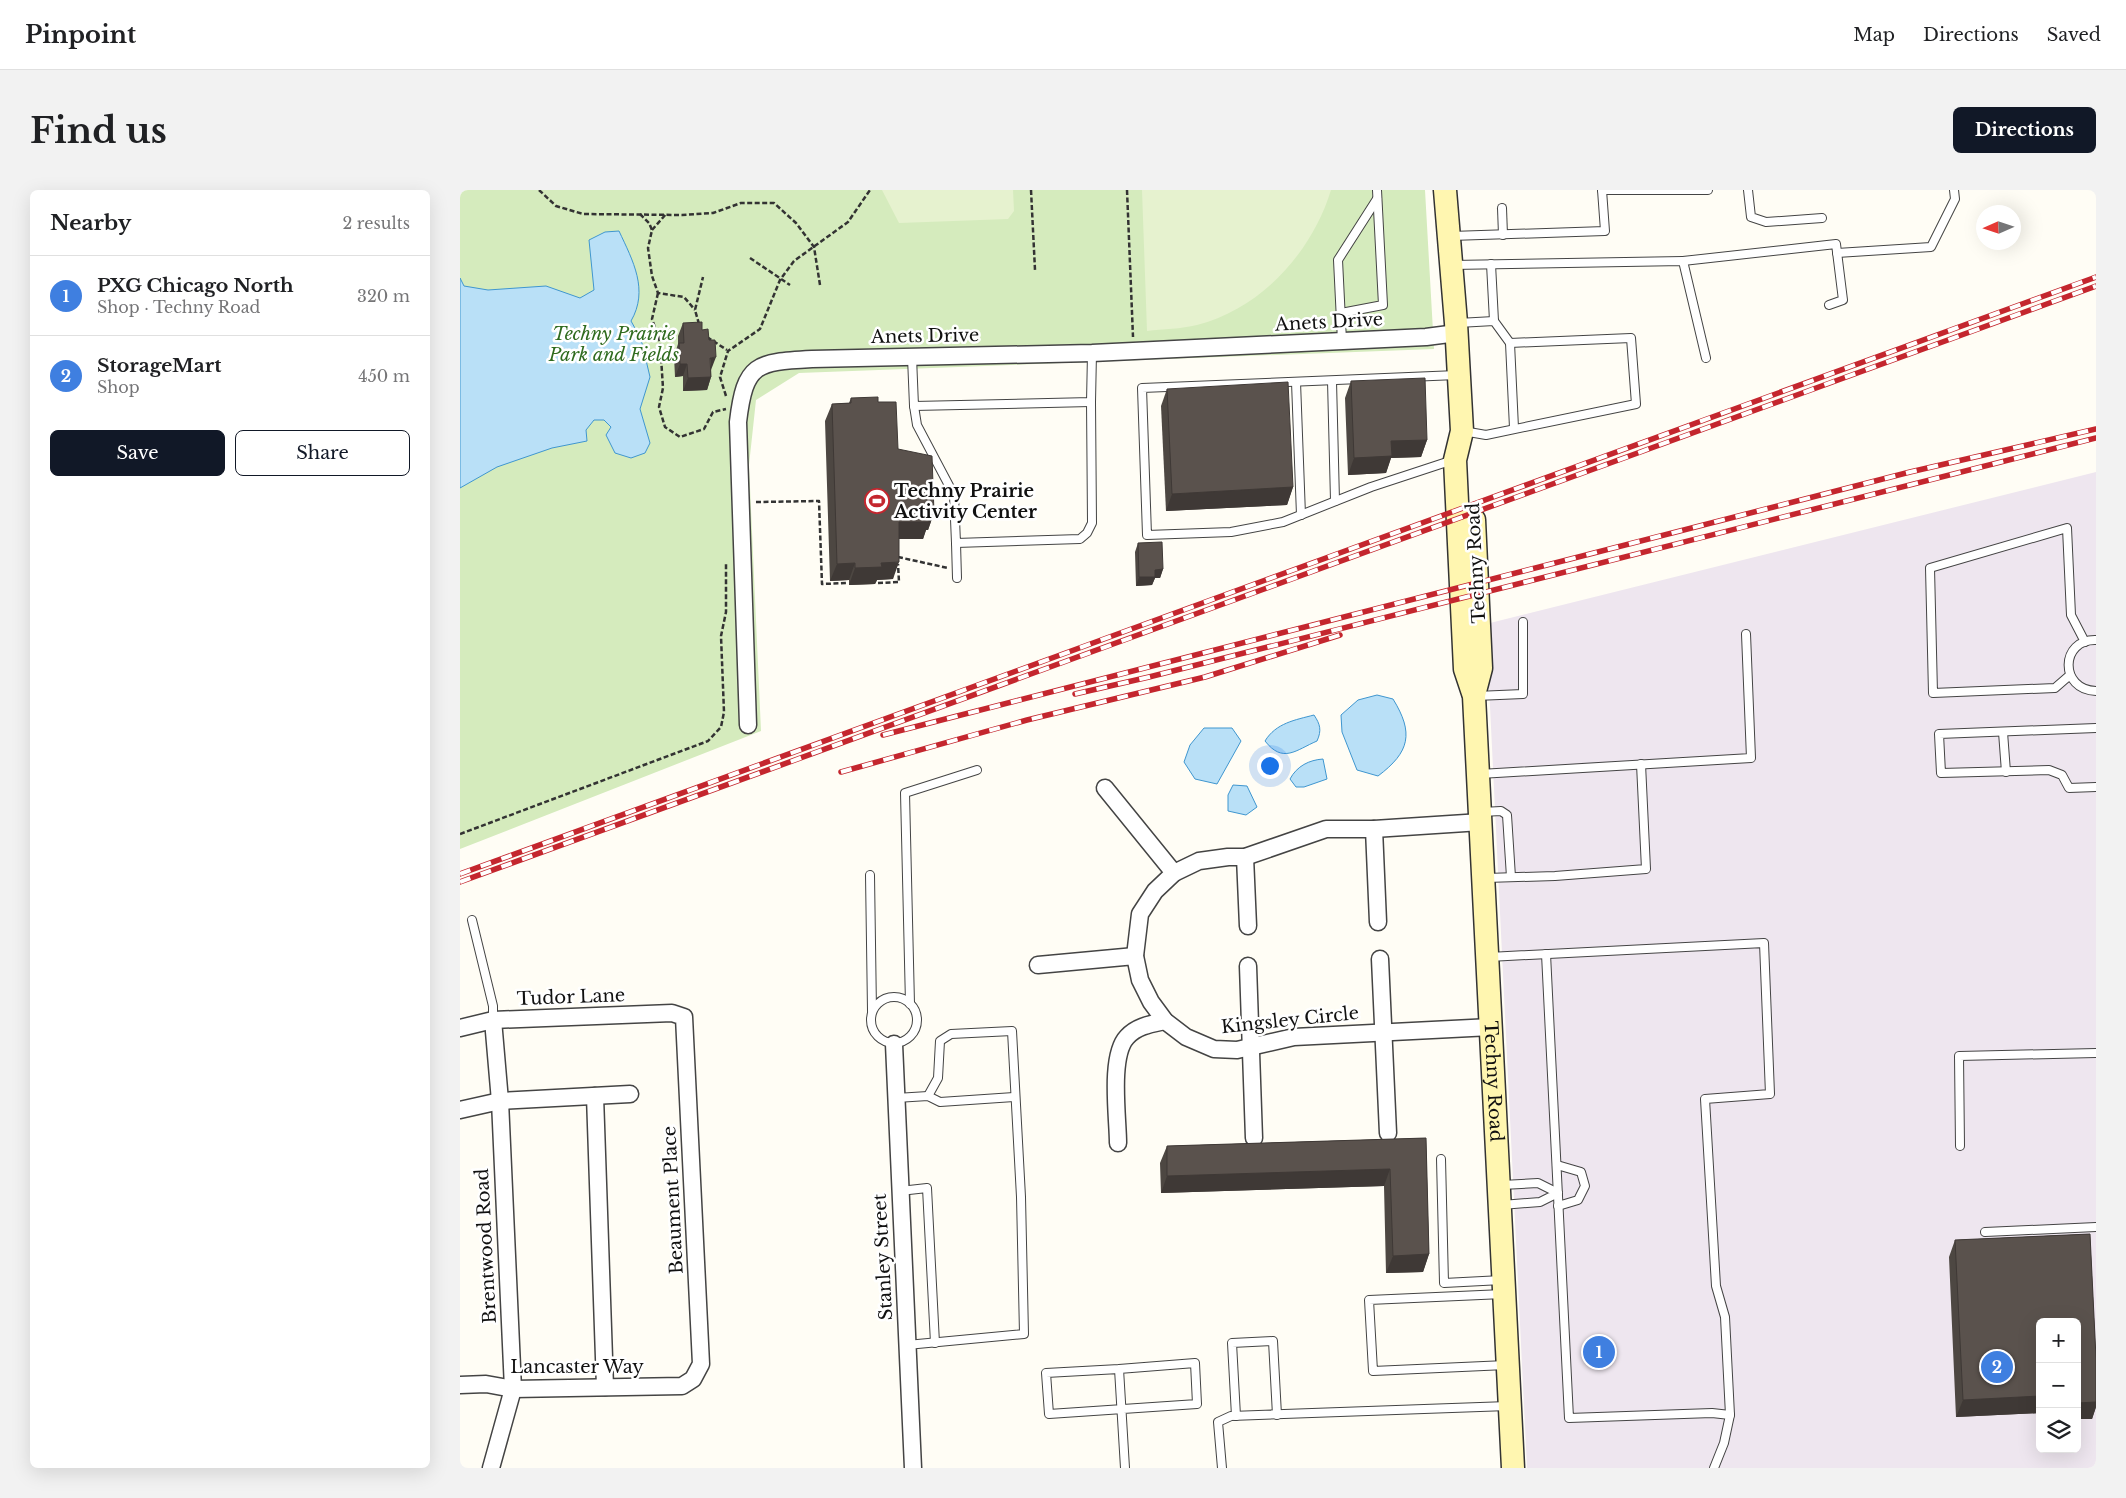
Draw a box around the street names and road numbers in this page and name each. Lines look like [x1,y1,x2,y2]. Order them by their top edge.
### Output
street label: Anets Drive [1273,308,1384,336]
street label: Anets Drive [870,324,979,348]
street label: Techny Road [1462,502,1490,624]
street label: Tudor Lane [516,984,626,1010]
street label: Kingsley Circle [1220,1002,1360,1038]
street label: Techny Road [1479,1020,1508,1142]
street label: Beaument Place [658,1125,688,1275]
street label: Brentwood Road [471,1168,501,1324]
street label: Stanley Street [869,1193,897,1321]
street label: Lancaster Way [510,1356,644,1378]

